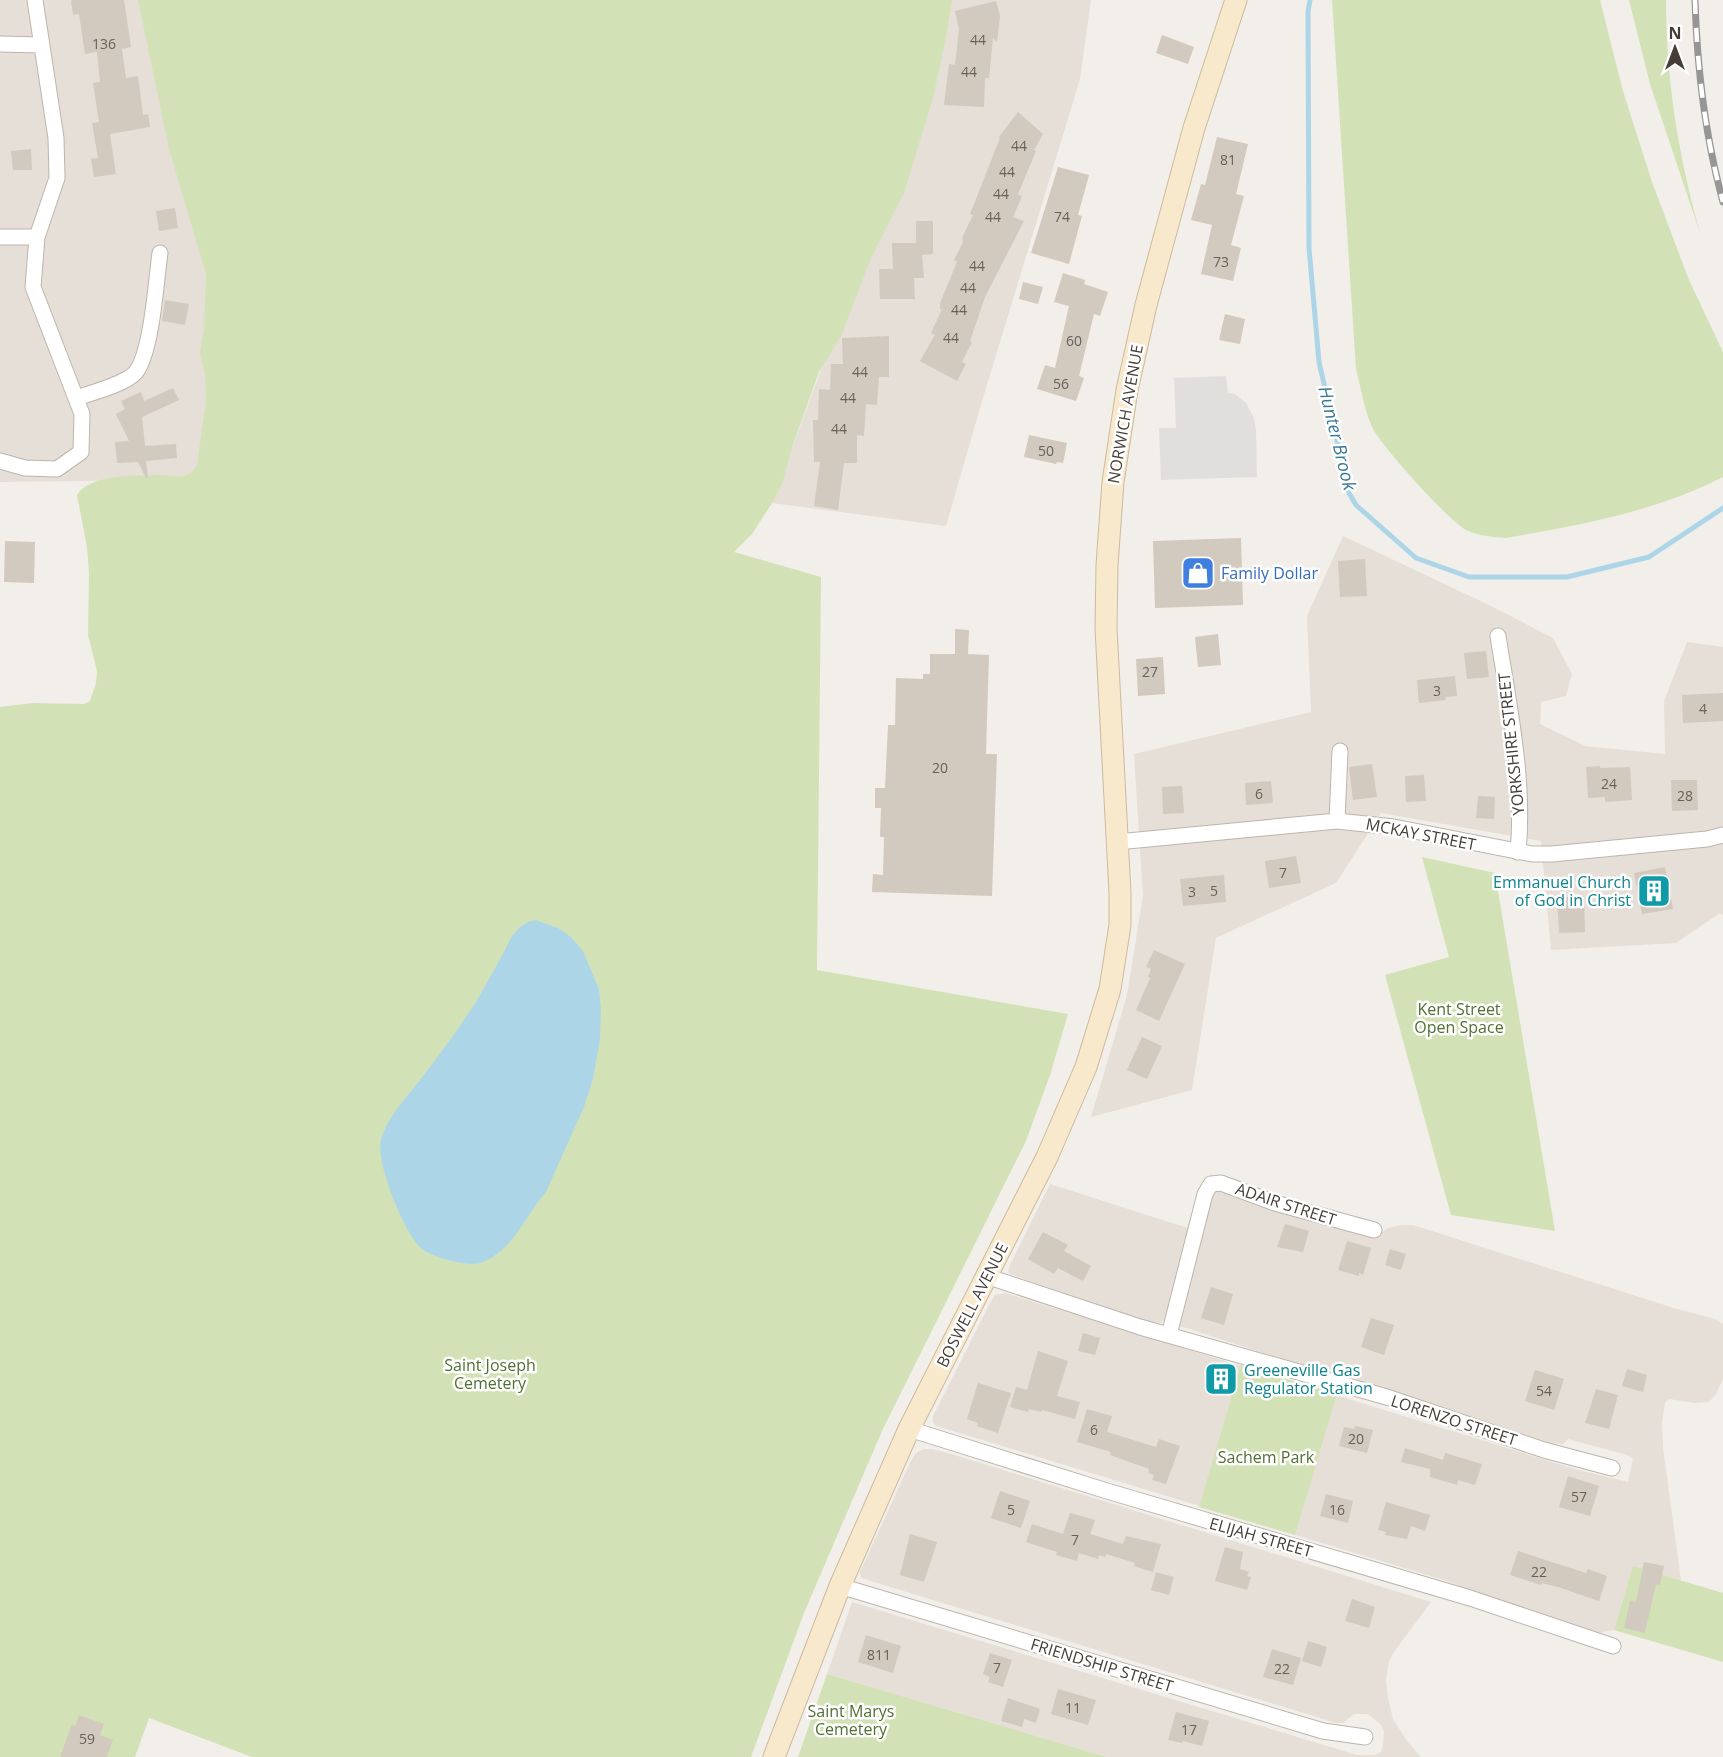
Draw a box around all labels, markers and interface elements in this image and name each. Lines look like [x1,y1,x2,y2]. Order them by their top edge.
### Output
north arrow [1645,18,1705,78]
text: N [1668,22,1682,44]
house number: 44 [970,30,986,49]
house number: 136 [92,34,116,53]
house number: 44 [961,62,977,81]
house number: 44 [1011,136,1027,155]
house number: 81 [1220,150,1236,169]
house number: 44 [999,162,1015,181]
house number: 44 [993,184,1009,203]
house number: 44 [985,207,1001,226]
house number: 74 [1054,207,1070,226]
house number: 73 [1213,252,1229,271]
house number: 44 [969,256,985,275]
house number: 44 [960,278,976,297]
house number: 44 [951,300,967,319]
house number: 44 [943,328,959,347]
house number: 60 [1066,331,1082,350]
street label: NORWICH AVENUE [1102,343,1148,485]
house number: 44 [852,362,868,381]
house number: 56 [1053,374,1069,393]
water label: Hunter Brook [1313,383,1363,494]
house number: 44 [840,388,856,407]
house number: 44 [831,419,847,438]
house number: 50 [1038,441,1054,460]
shop icon: Family Dollar [1180,555,1216,591]
place label: Family Dollar [1221,562,1318,584]
house number: 27 [1142,662,1158,681]
street label: YORKSHIRE STREET [1493,672,1529,816]
house number: 3 [1433,681,1441,700]
house number: 4 [1699,699,1707,718]
house number: 20 [932,758,948,777]
house number: 24 [1601,774,1617,793]
house number: 6 [1255,784,1263,803]
house number: 28 [1677,786,1693,805]
street label: MCKAY STREET [1364,813,1478,855]
house number: 7 [1279,863,1287,882]
place label: Emmanuel Church of God in Christ [1493,871,1631,911]
building icon: Emmanuel Church of God in Christ [1636,873,1672,909]
house number: 5 [1210,881,1218,900]
house number: 3 [1188,882,1196,901]
park label: Kent Street Open Space [1414,998,1504,1038]
street label: ADAIR STREET [1233,1177,1339,1231]
street label: BOSWELL AVENUE [931,1239,1013,1371]
park label: Saint Joseph Cemetery [444,1354,536,1394]
place label: Greeneville Gas Regulator Station [1244,1359,1373,1399]
building icon: Greeneville Gas Regulator Station [1203,1361,1239,1397]
house number: 54 [1536,1381,1552,1400]
street label: LORENZO STREET [1388,1389,1520,1451]
house number: 6 [1090,1420,1098,1439]
house number: 20 [1348,1429,1364,1448]
park label: Sachem Park [1218,1446,1315,1468]
house number: 57 [1571,1487,1587,1506]
house number: 5 [1007,1500,1015,1519]
house number: 16 [1329,1500,1345,1519]
street label: ELIJAH STREET [1207,1512,1315,1562]
house number: 7 [1071,1530,1079,1549]
house number: 22 [1531,1562,1547,1581]
street label: FRIENDSHIP STREET [1028,1633,1176,1697]
house number: 811 [867,1645,891,1664]
house number: 7 [993,1658,1001,1677]
house number: 22 [1274,1659,1290,1678]
house number: 11 [1065,1698,1081,1717]
park label: Saint Marys Cemetery [808,1700,894,1740]
house number: 17 [1181,1720,1197,1739]
house number: 59 [79,1729,95,1748]

